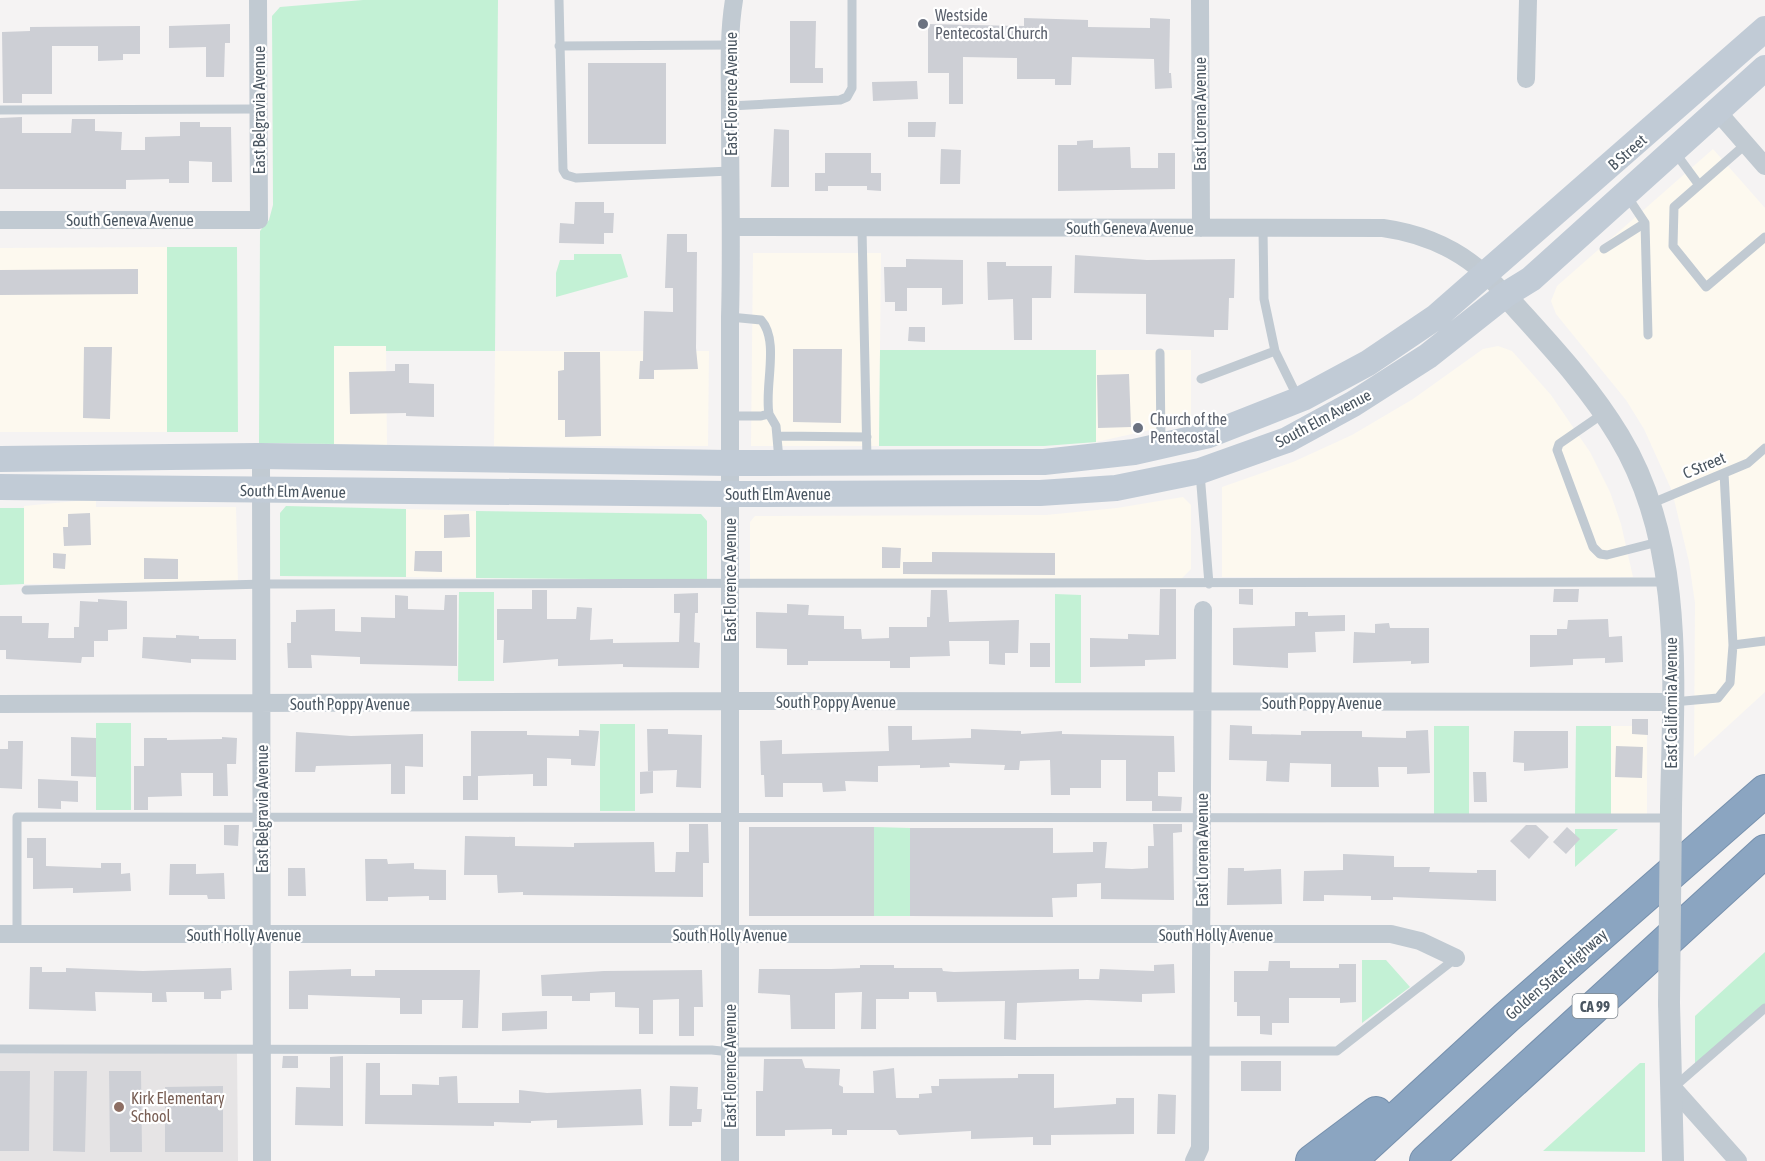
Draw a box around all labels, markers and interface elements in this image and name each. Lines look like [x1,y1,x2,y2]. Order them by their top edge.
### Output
place label: Westside Pentecostal Church [935,6,1048,42]
marker: Westside Pentecostal Church [916,17,930,31]
street label: East Florence Avenue [722,32,740,156]
street label: East Belgravia Avenue [250,46,269,174]
street label: East Lorena Avenue [1191,57,1209,171]
street label: B Street [1604,130,1650,174]
street label: South Geneva Avenue [66,211,194,229]
street label: South Geneva Avenue [1066,219,1194,237]
street label: South Elm Avenue [1272,385,1374,451]
place label: Church of the Pentecostal [1150,410,1227,446]
marker: Church of the Pentecostal [1131,421,1145,435]
street label: C Street [1680,448,1728,482]
street label: South Elm Avenue [240,481,346,501]
street label: South Elm Avenue [725,485,831,503]
street label: East Florence Avenue [721,518,739,642]
street label: East California Avenue [1662,637,1680,769]
street label: South Poppy Avenue [776,693,896,712]
street label: South Poppy Avenue [1262,694,1382,713]
street label: South Poppy Avenue [290,695,410,714]
street label: East Belgravia Avenue [253,745,272,873]
street label: East Lorena Avenue [1193,793,1211,907]
street label: Golden State Highway [1502,925,1611,1024]
street label: South Holly Avenue [187,926,301,945]
street label: South Holly Avenue [673,926,787,945]
street label: South Holly Avenue [1159,926,1273,945]
road number: CA 99 [1572,994,1618,1018]
street label: East Florence Avenue [721,1004,739,1128]
place label: Kirk Elementary School [131,1089,225,1125]
marker: Kirk Elementary School [112,1100,126,1114]

